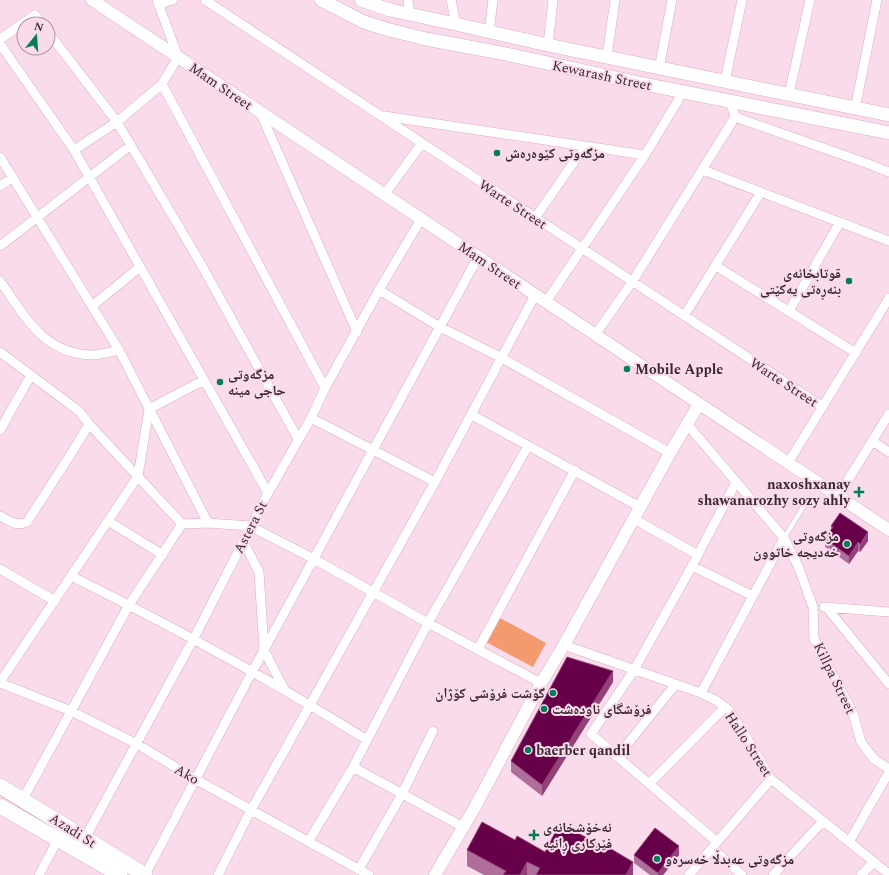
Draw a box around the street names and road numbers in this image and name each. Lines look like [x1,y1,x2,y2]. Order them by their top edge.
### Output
street label: Kewarash Street [550,55,653,96]
street label: Mam Street [185,57,257,115]
street label: Warte Street [474,174,551,234]
street label: Mam Street [454,236,526,294]
street label: Warte Street [745,352,822,412]
street label: Astera St [228,497,273,557]
street label: Killpa Street [808,639,861,718]
street label: Hallo Street [720,707,778,781]
street label: Ako [170,759,203,790]
street label: Azadi St [45,808,100,853]

